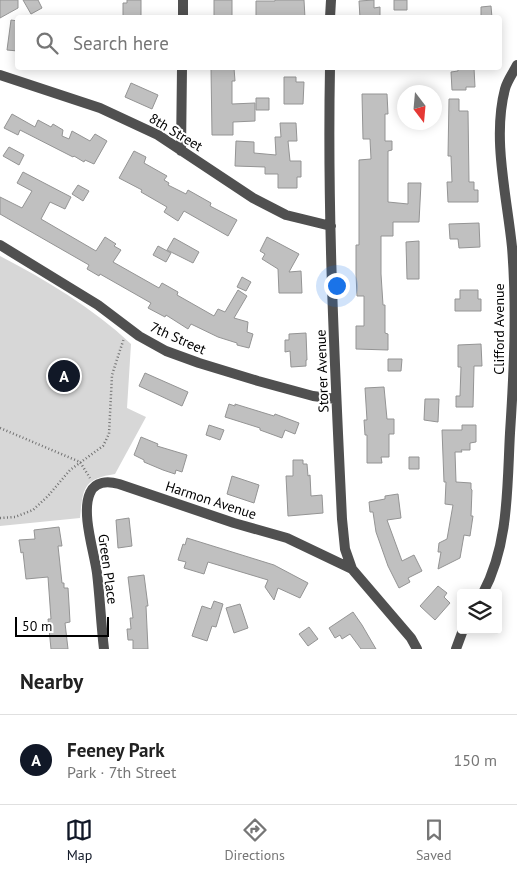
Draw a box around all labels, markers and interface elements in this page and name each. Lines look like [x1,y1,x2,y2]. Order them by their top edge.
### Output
search box [15,15,502,70]
icon: search [33,29,61,57]
text: Search here [73,31,169,55]
north arrow [397,85,442,130]
street label: 8th Street [146,109,206,155]
your location [324,273,350,299]
street label: Clifford Avenue [490,283,508,375]
street label: 7th Street [147,318,209,358]
street label: Storer Avenue [312,329,332,413]
pin: A [48,357,80,395]
street label: Harmon Avenue [163,477,259,523]
street label: Green Place [94,533,122,605]
map controls [457,589,502,634]
button: layers [457,589,502,634]
scale bar [15,614,109,637]
text: 50 m [22,617,52,635]
text: Nearby [20,668,83,695]
text: Feeney Park [67,738,165,762]
text: A [31,750,41,770]
text: 150 m [454,750,497,770]
text: Park · 7th Street [67,762,176,782]
tab: Map [65,816,93,864]
tab: Directions [224,816,285,864]
tab: Saved [416,816,452,864]

